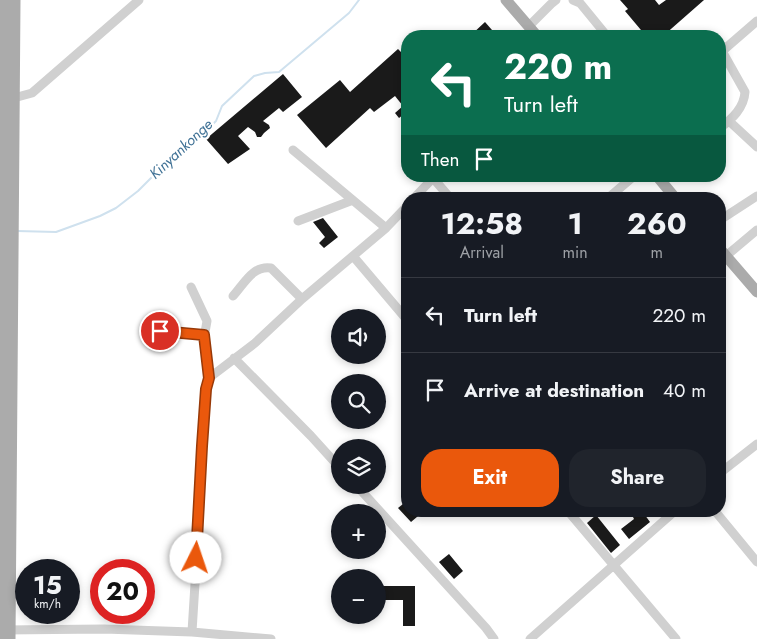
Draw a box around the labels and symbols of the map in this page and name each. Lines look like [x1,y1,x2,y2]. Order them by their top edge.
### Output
water label: Kinyankonge [144,114,218,184]
pin [139,310,181,352]
position arrow [169,531,221,583]
speed limit sign: 20 [90,559,155,624]

